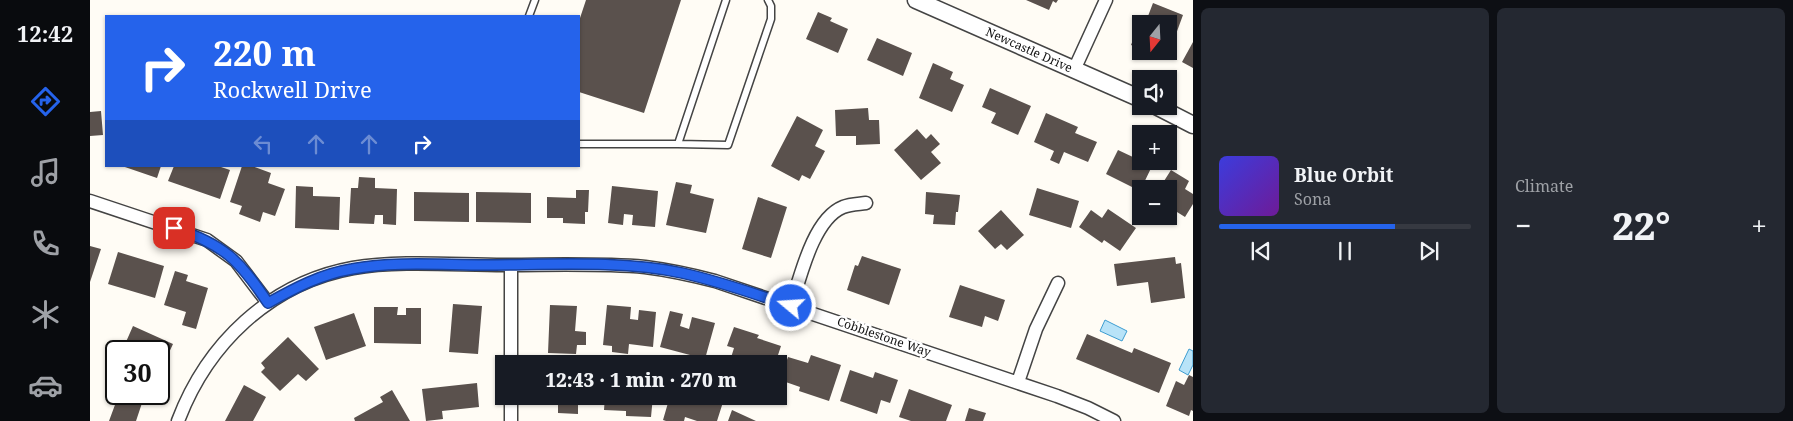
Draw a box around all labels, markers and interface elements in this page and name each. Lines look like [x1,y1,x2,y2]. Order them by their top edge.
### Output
north arrow [1132,15,1178,60]
map controls [1132,15,1177,225]
text: 12:42 [17,18,73,48]
street label: Newcastle Drive [983,23,1075,76]
text: 220 m [213,29,316,76]
icon: right [130,35,195,100]
button: sound [1132,70,1177,115]
text: Rockwell Drive [213,74,372,104]
icon: directions [28,84,63,119]
button: + [1132,125,1177,170]
icon: left [249,130,277,158]
icon: ahead [302,130,330,158]
icon: ahead [355,130,383,158]
icon: right [408,130,436,158]
icon: music [28,155,63,190]
text: Blue Orbit [1294,162,1394,188]
text: Climate [1515,175,1573,197]
button: − [1132,180,1177,225]
text: Sona [1294,188,1331,210]
text: 22° [1612,199,1670,251]
text: − [1515,206,1531,244]
text: + [1751,206,1767,244]
pin [153,207,195,249]
icon: arrive [160,214,188,242]
icon: phone [28,226,63,261]
icon: previous [1247,237,1275,265]
icon: pause [1331,237,1359,265]
icon: next [1415,237,1443,265]
position arrow [764,279,816,331]
icon: climate [28,297,63,332]
street label: Cobblestone Way [835,313,933,361]
speed limit sign: 30 [105,340,170,405]
text: 12:43 · 1 min · 270 m [545,367,737,393]
icon: car [28,368,63,403]

